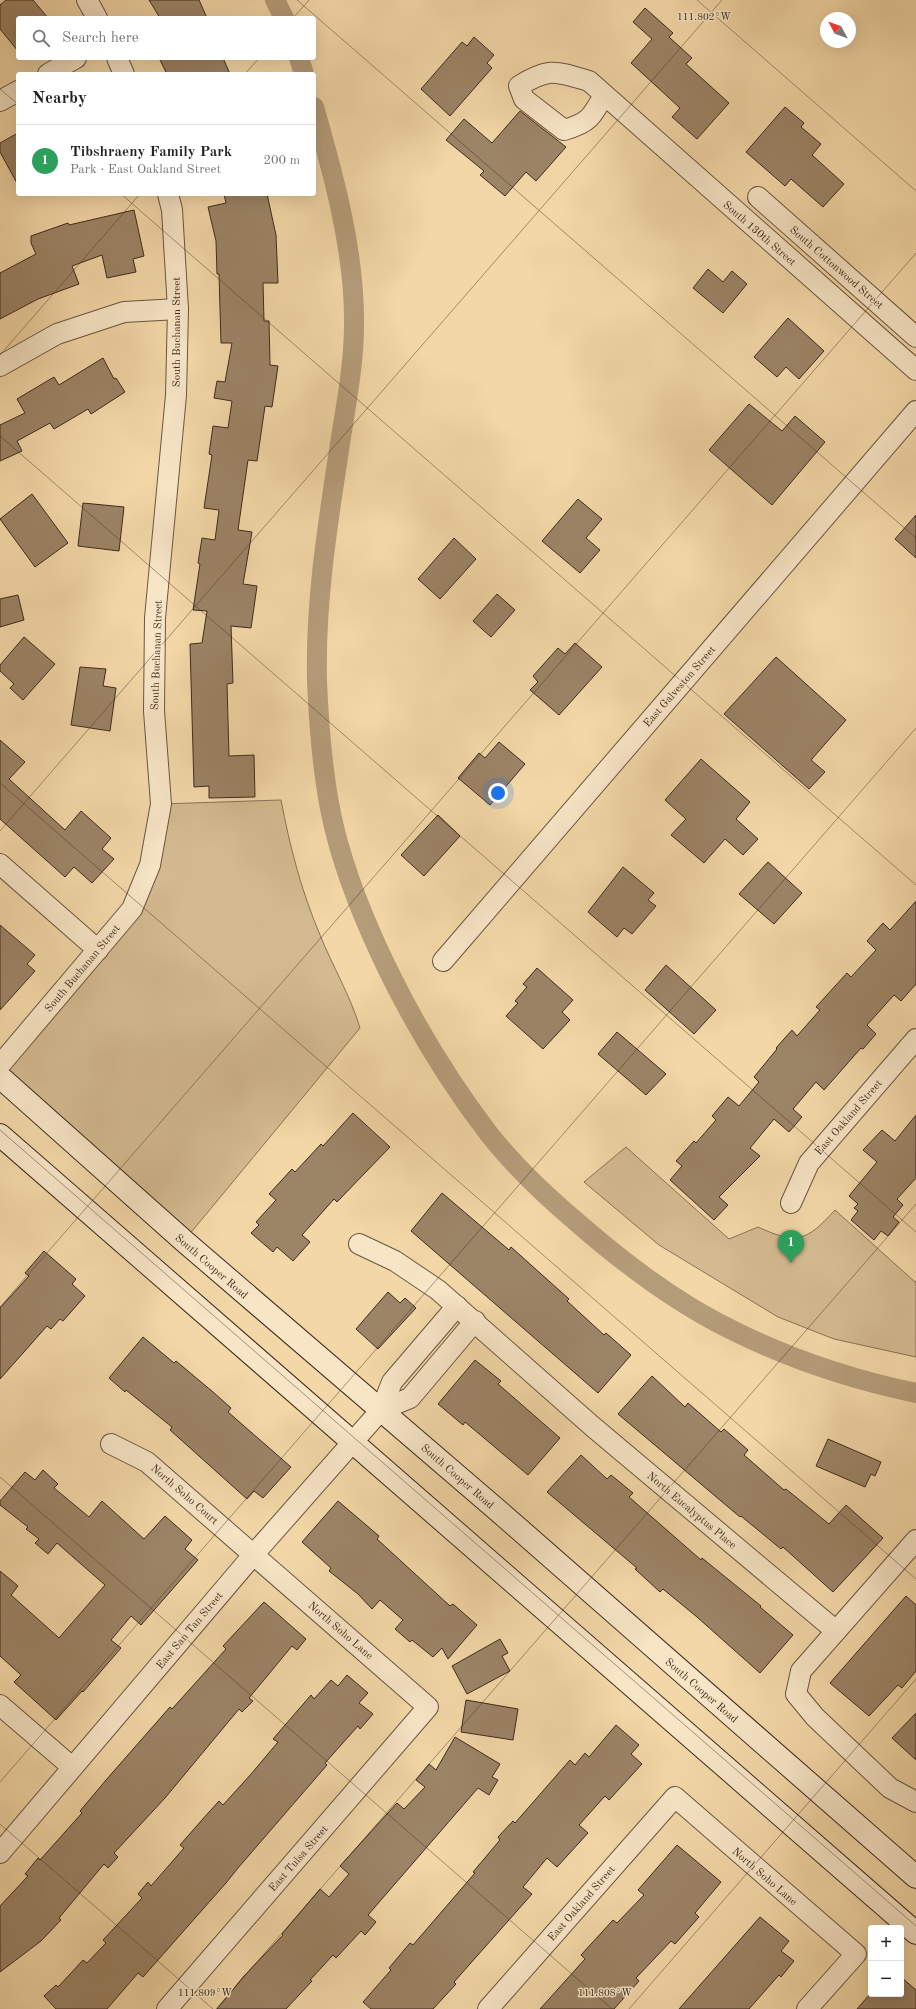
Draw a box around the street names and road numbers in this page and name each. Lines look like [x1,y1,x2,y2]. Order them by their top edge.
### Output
street label: South 130th Street [721,200,798,269]
street label: South Cottonwood Street [787,225,885,312]
street label: South Buchanan Street [172,277,183,387]
street label: South Buchanan Street [150,600,165,710]
street label: East Galveston Street [642,644,718,730]
street label: South Buchanan Street [43,923,123,1015]
street label: East Oakland Street [814,1078,885,1158]
street label: South Cooper Road [173,1233,250,1302]
street label: South Cooper Road [419,1443,496,1512]
street label: North Soho Court [148,1463,220,1527]
street label: North Eucalyptus Place [644,1471,738,1552]
street label: East San Tan Street [155,1590,226,1672]
street label: North Soho Lane [305,1600,375,1662]
street label: South Cooper Road [663,1657,740,1726]
street label: East Tulsa Street [267,1824,331,1894]
street label: North Soho Lane [729,1846,799,1908]
street label: East Oakland Street [547,1864,618,1944]

